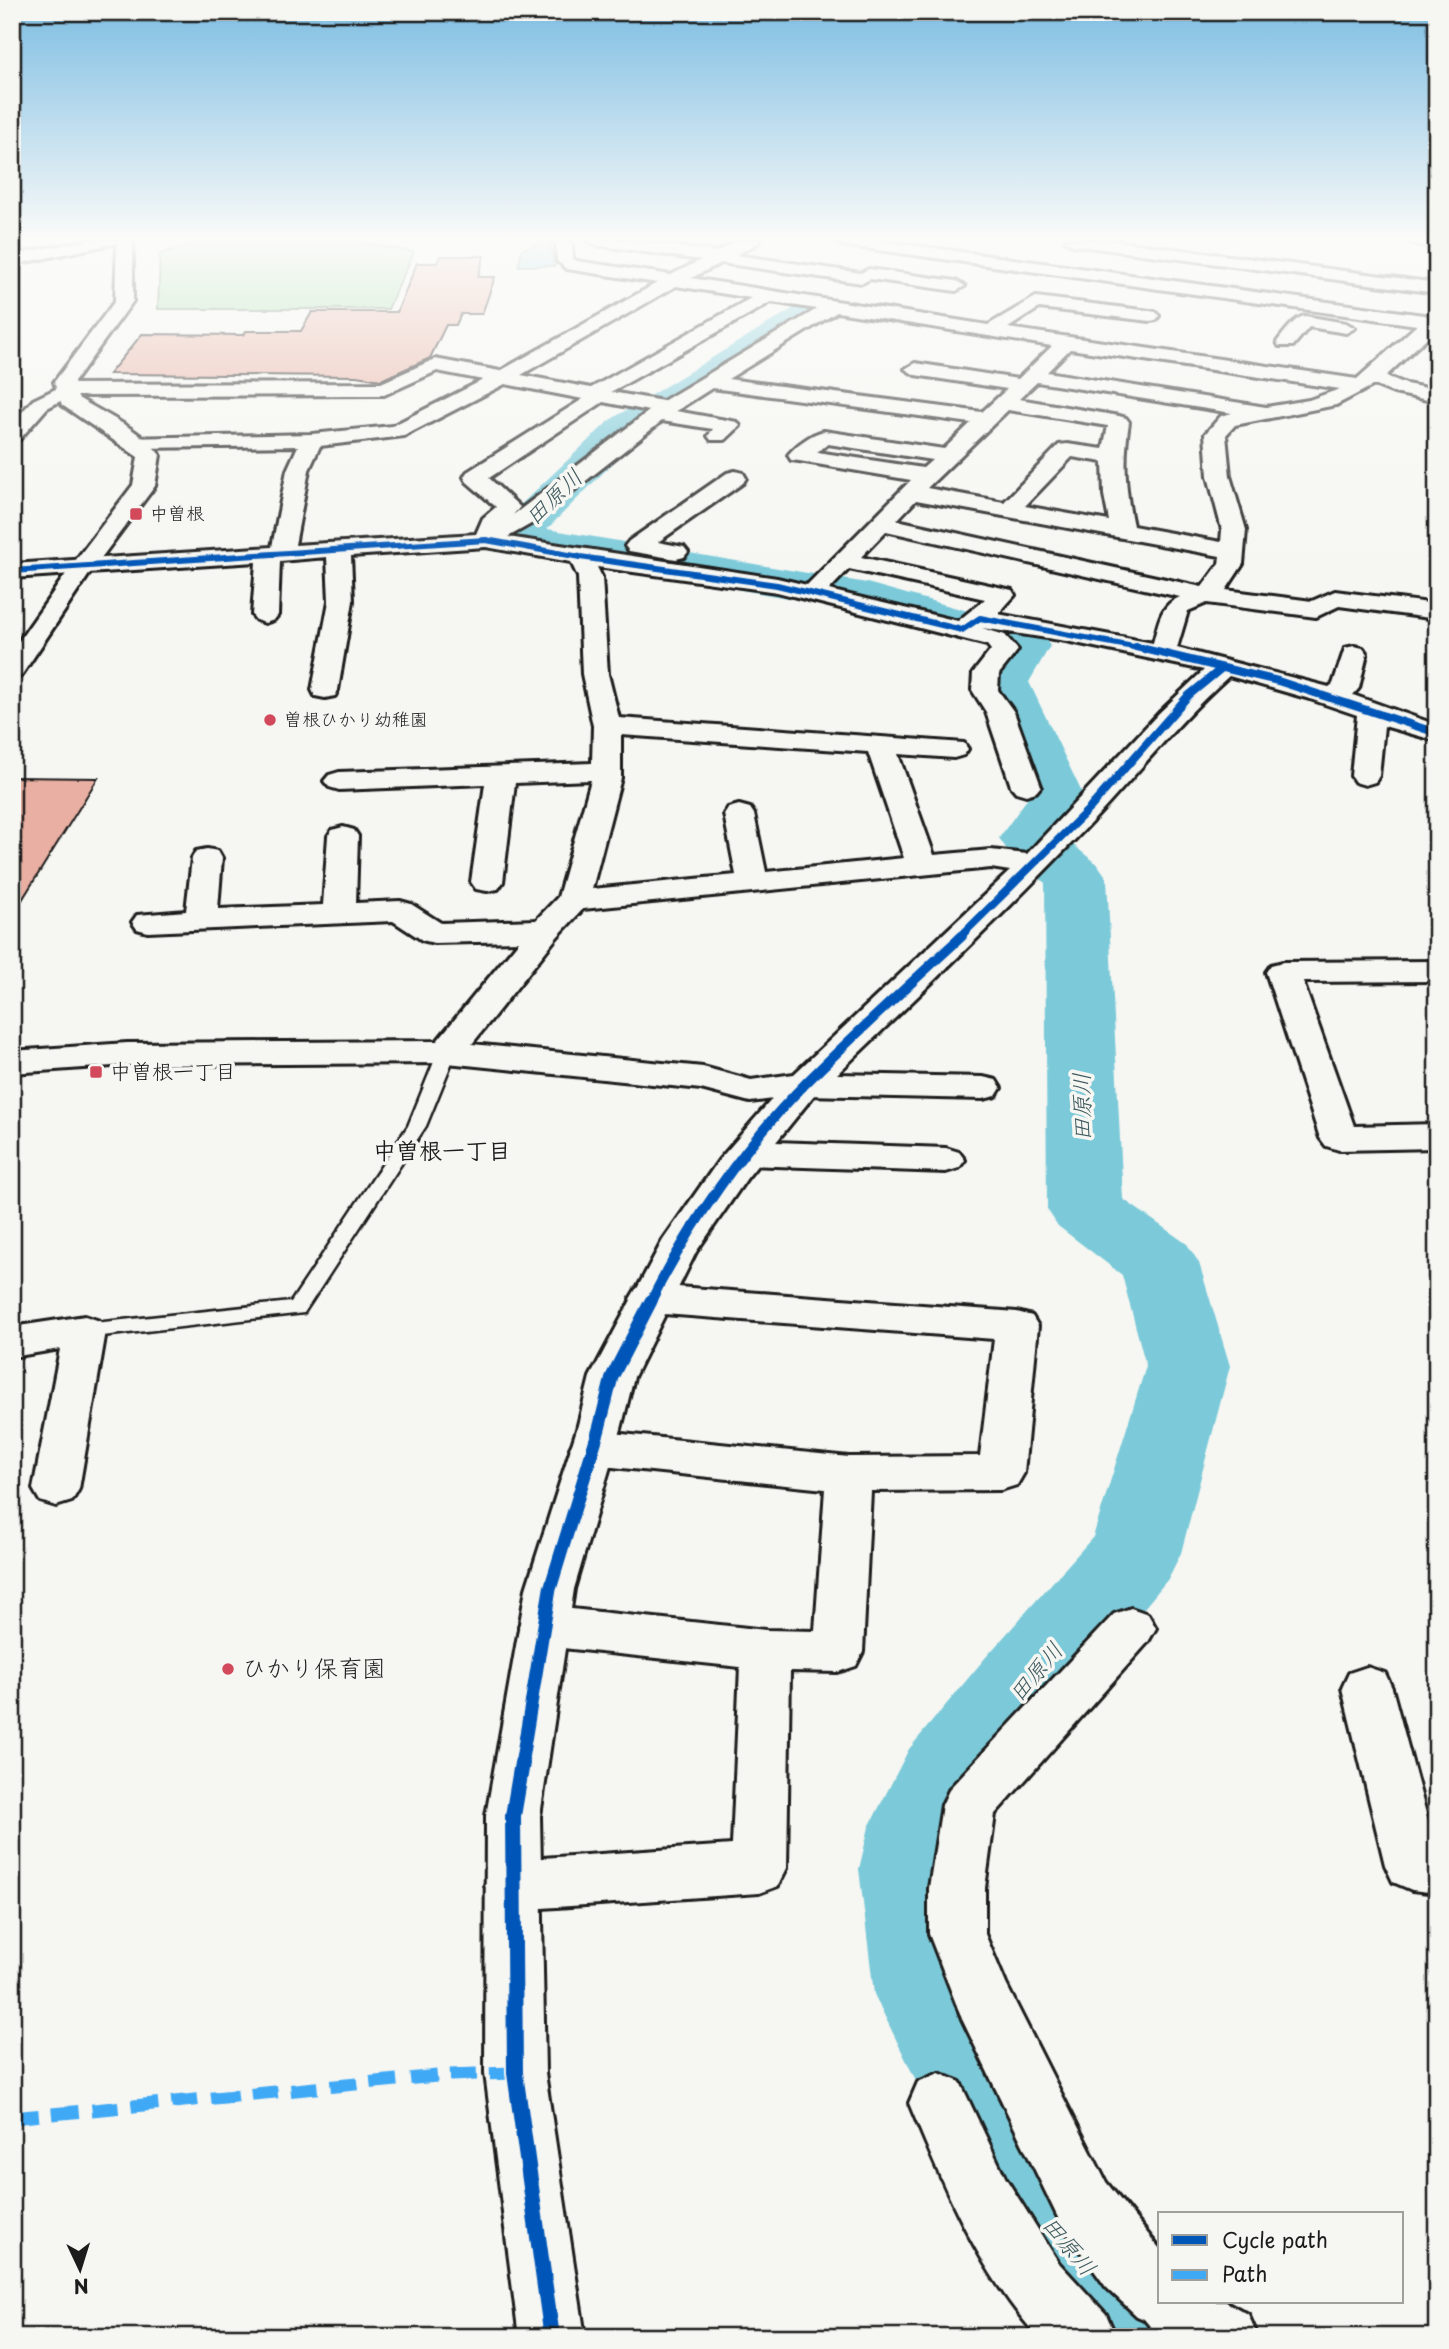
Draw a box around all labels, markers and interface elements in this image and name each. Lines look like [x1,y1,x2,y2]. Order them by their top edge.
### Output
water label: 田原川 [516,459,590,532]
place label: 中曽根 [150,499,205,526]
marker: 中曽根 [128,506,144,522]
place label: 曽根ひかり幼稚園 [284,705,428,732]
marker: 曽根ひかり幼稚園 [262,712,278,728]
place label: 中曽根一丁目 [110,1054,236,1086]
marker: 中曽根一丁目 [88,1064,104,1080]
water label: 田原川 [1062,1072,1099,1142]
district label: 中曽根一丁目 [373,1132,511,1167]
water label: 田原川 [999,1633,1070,1709]
place label: ひかり保育園 [242,1649,386,1685]
marker: ひかり保育園 [220,1661,236,1677]
water label: 田原川 [1035,2207,1106,2283]
legend [1158,2212,1404,2304]
text: Cycle path [1222,2223,1328,2255]
north arrow [46,2234,116,2304]
text: Path [1222,2257,1267,2289]
text: N [73,2272,90,2301]

